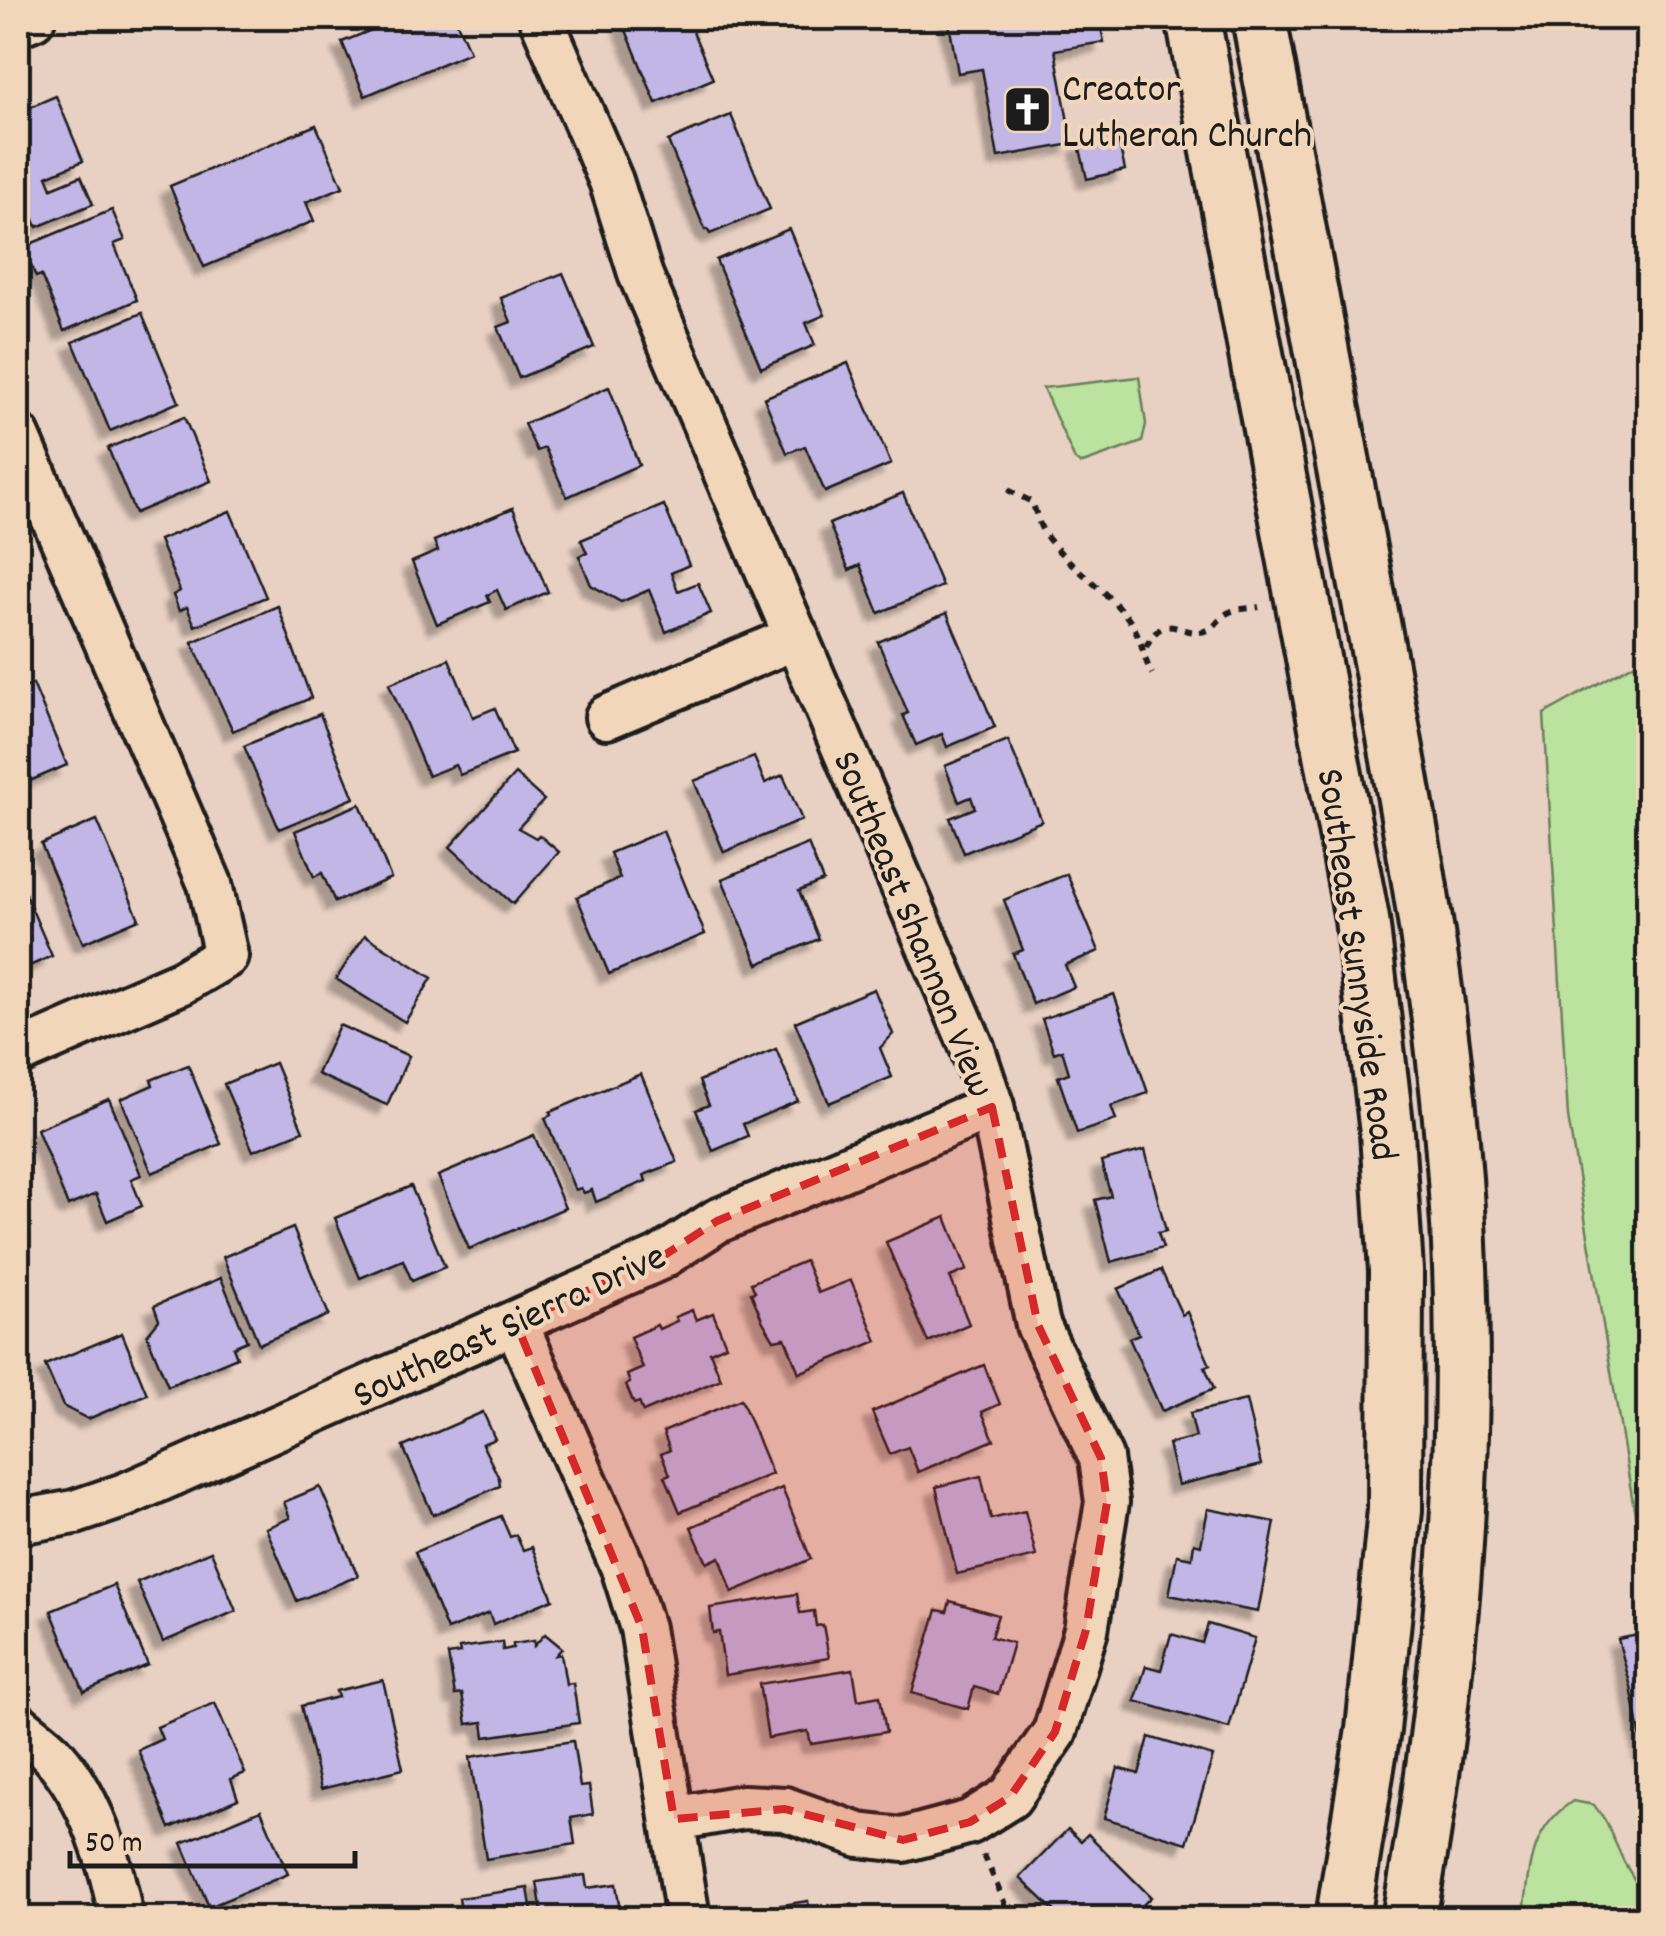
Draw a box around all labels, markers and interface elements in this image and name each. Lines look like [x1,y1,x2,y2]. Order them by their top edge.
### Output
place label: Creator Lutheran Church [1062,64,1312,167]
church icon: Creator Lutheran Church [1001,83,1053,135]
street label: Southeast Shannon View [814,743,1006,1108]
street label: Southeast Sunnyside Road [1298,765,1409,1165]
street label: Southeast Sierra Drive [345,1231,677,1427]
scale bar [70,1806,355,1868]
text: 50 m [85,1824,143,1867]

